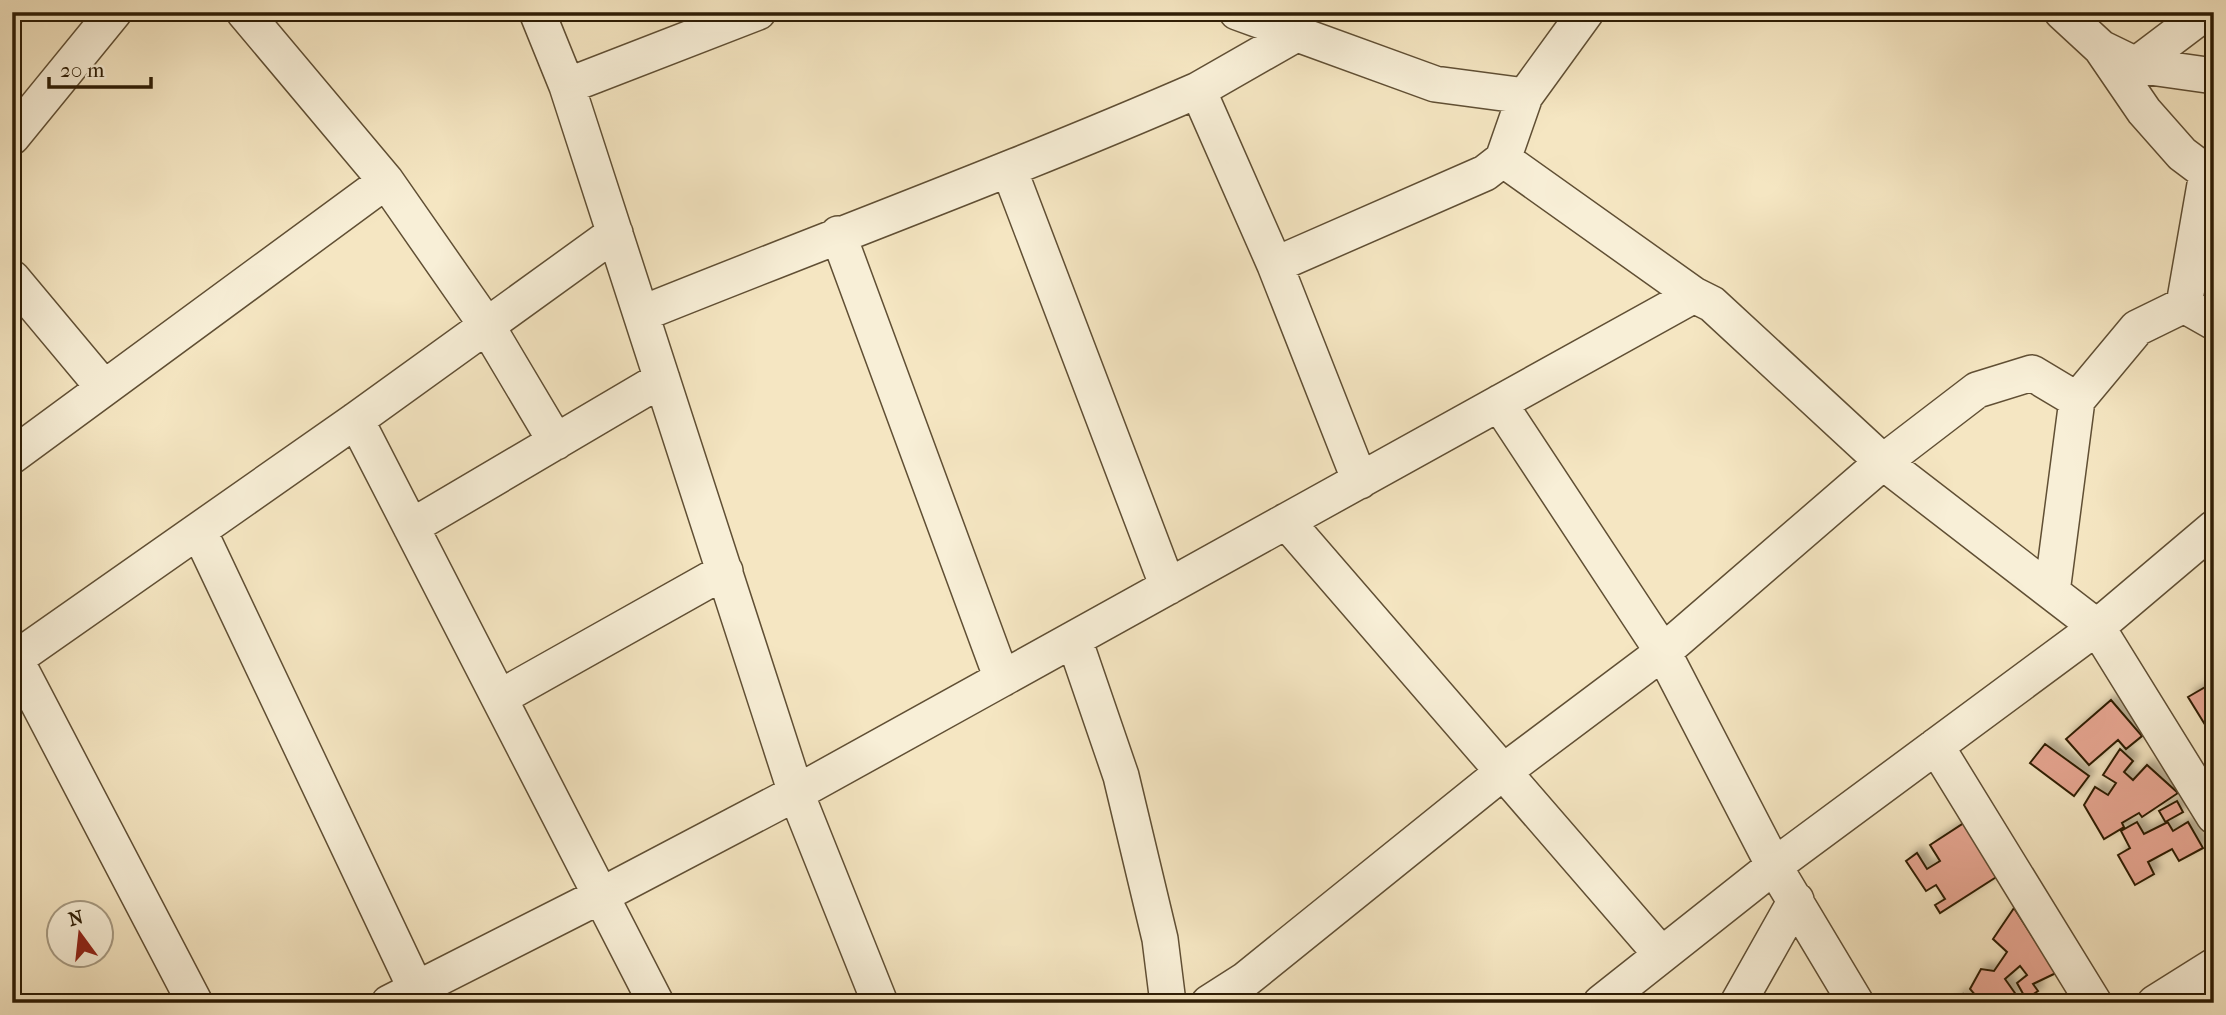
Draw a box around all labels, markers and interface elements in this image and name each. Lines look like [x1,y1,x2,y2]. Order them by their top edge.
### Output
scale bar [49,46,150,90]
text: 20 m [60,58,105,82]
north arrow [46,900,116,970]
text: N [66,906,86,931]

